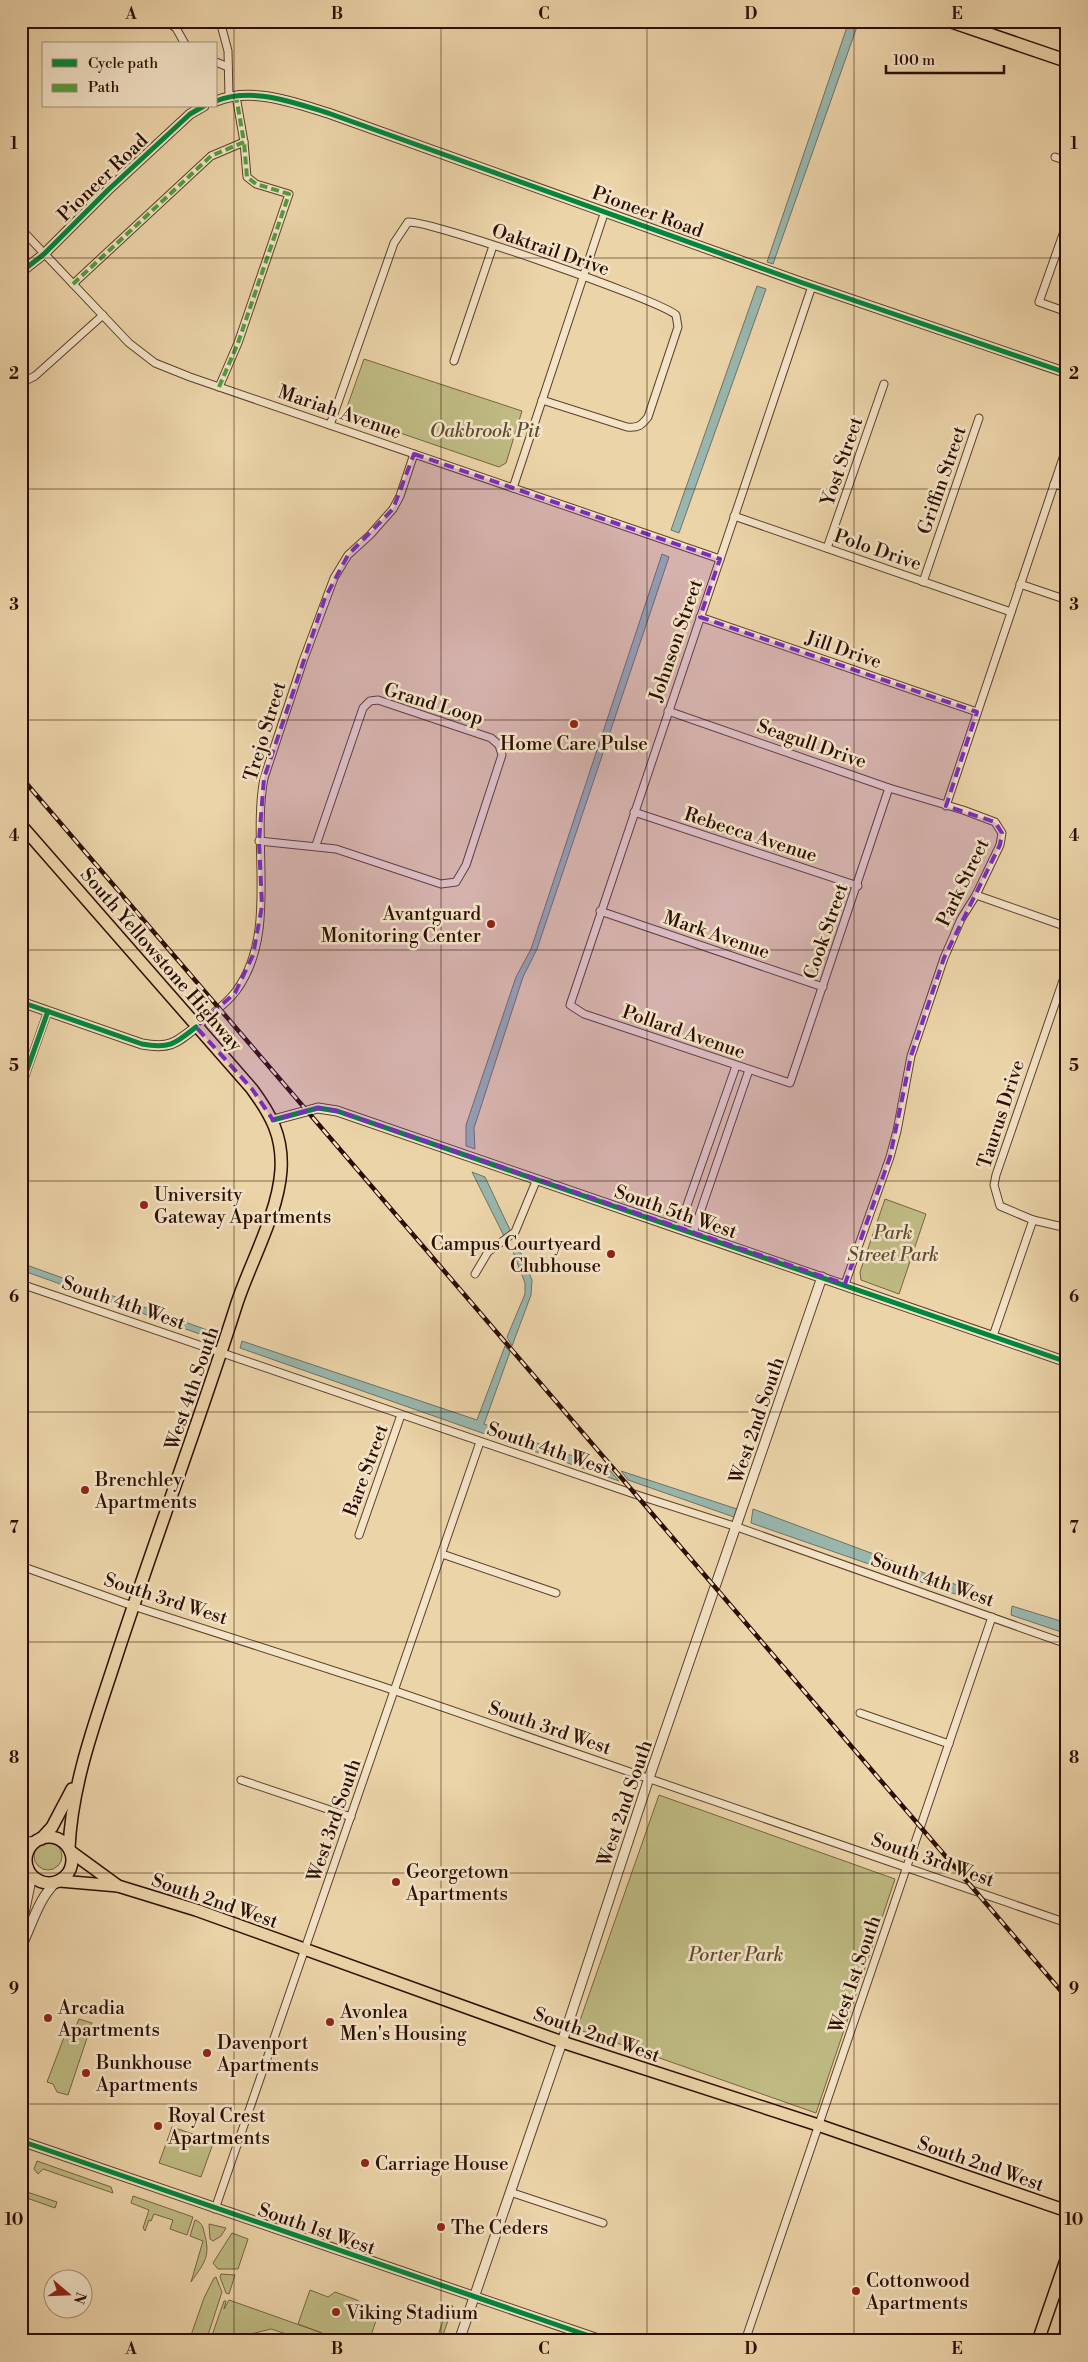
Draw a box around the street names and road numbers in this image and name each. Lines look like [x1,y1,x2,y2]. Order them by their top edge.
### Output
street label: Pioneer Road [52,128,153,227]
street label: Pioneer Road [589,181,707,243]
street label: Oaktrail Drive [489,219,613,281]
street label: Mariah Avenue [275,380,404,444]
street label: Yost Street [815,413,868,510]
street label: Griffin Street [912,423,972,538]
street label: Polo Drive [831,524,925,576]
street label: Johnson Street [644,576,708,705]
street label: Jill Drive [802,625,885,674]
street label: Grand Loop [381,677,486,730]
street label: Trejo Street [238,678,292,784]
street label: Seagull Drive [754,714,870,774]
street label: Rebecca Avenue [681,802,820,868]
street label: Park Street [931,834,995,930]
street label: South Yellowstone Highway [75,863,248,1057]
street label: Cook Street [798,880,854,982]
street label: Mark Avenue [660,906,773,964]
street label: Pollard Avenue [619,1000,748,1064]
street label: Taurus Drive [972,1057,1030,1172]
street label: South 5th West [611,1180,740,1244]
street label: South 4th West [59,1271,189,1335]
street label: West 4th South [159,1323,224,1454]
street label: West 2nd South [724,1354,790,1488]
street label: South 4th West [484,1417,614,1481]
street label: Bare Street [338,1421,394,1521]
street label: South 4th West [868,1548,998,1612]
street label: South 3rd West [101,1568,231,1630]
street label: South 3rd West [485,1696,615,1760]
street label: West 2nd South [592,1737,658,1871]
street label: West 3rd South [301,1756,366,1886]
street label: South 3rd West [868,1828,998,1892]
street label: South 2nd West [148,1868,281,1934]
street label: West 1st South [823,1912,886,2037]
street label: South 2nd West [530,2002,663,2068]
street label: South 2nd West [914,2131,1047,2197]
street label: South 1st West [255,2198,379,2260]

